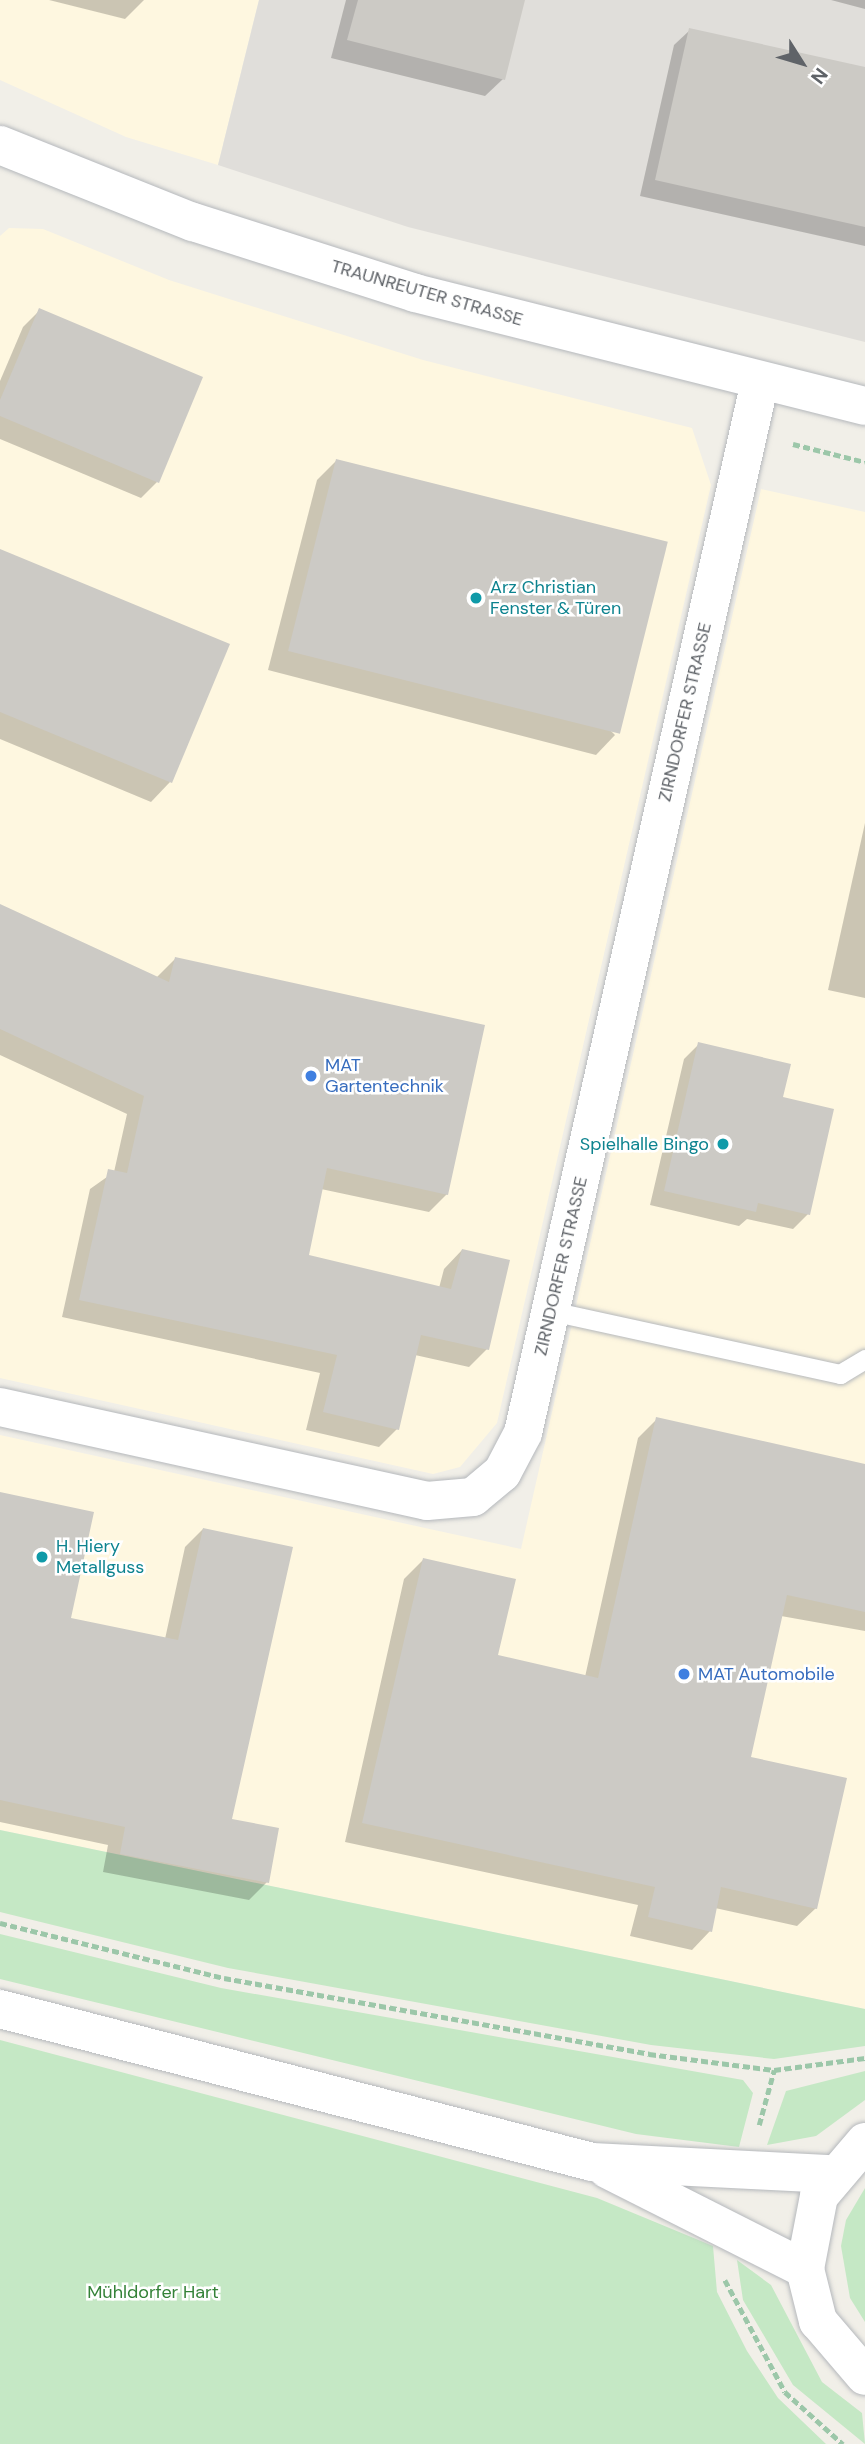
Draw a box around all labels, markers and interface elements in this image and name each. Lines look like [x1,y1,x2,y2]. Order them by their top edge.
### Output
north arrow [767,28,837,98]
text: N [805,63,833,89]
street label: TRAUNREUTER STRASSE [328,255,526,331]
place label: Arz Christian Fenster & Türen [490,577,621,620]
marker: Arz Christian Fenster & Türen [468,590,484,606]
street label: ZIRNDORFER STRASSE [654,620,716,804]
place label: MAT Gartentechnik [325,1055,444,1098]
marker: MAT Gartentechnik [303,1068,319,1084]
place label: Spielhalle Bingo [580,1133,709,1155]
marker: Spielhalle Bingo [715,1136,731,1152]
street label: ZIRNDORFER STRASSE [530,1174,592,1358]
place label: H. Hiery Metallguss [56,1536,144,1578]
marker: H. Hiery Metallguss [34,1549,50,1565]
place label: MAT Automobile [698,1663,835,1685]
marker: MAT Automobile [676,1666,692,1682]
park label: Mühldorfer Hart [87,2281,219,2303]

